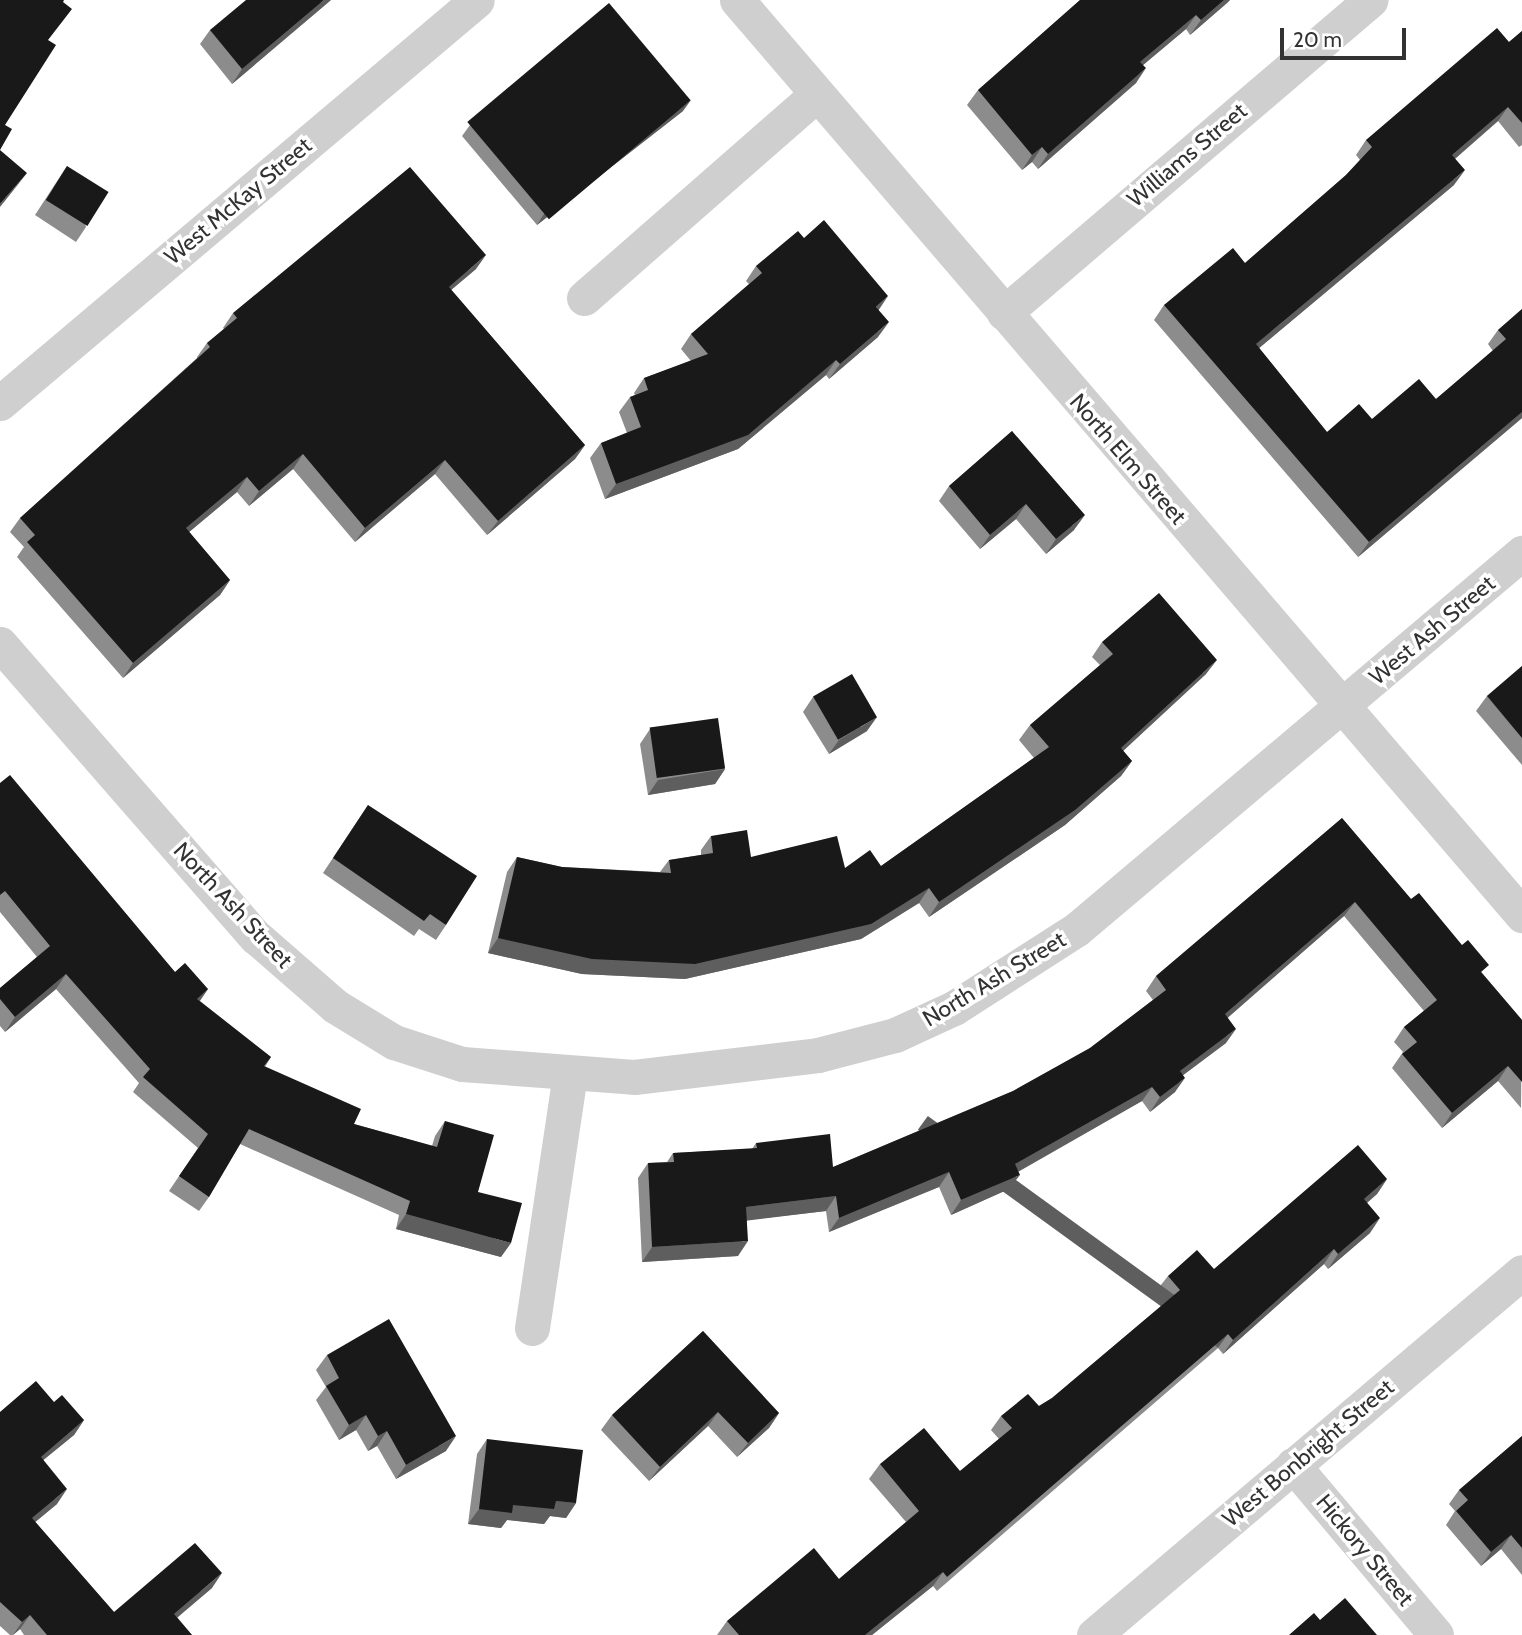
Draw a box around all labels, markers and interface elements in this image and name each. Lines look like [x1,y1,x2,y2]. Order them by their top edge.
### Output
scale bar [1284,14,1410,58]
text: 20 m [1293,27,1342,52]
street label: Williams Street [1122,97,1252,213]
street label: West McKay Street [159,132,317,270]
street label: North Elm Street [1064,388,1192,530]
street label: West Ash Street [1364,569,1500,691]
street label: North Ash Street [168,836,298,974]
street label: North Ash Street [918,926,1070,1032]
street label: West Bonbright Street [1217,1373,1399,1533]
street label: Hickory Street [1310,1489,1420,1611]

